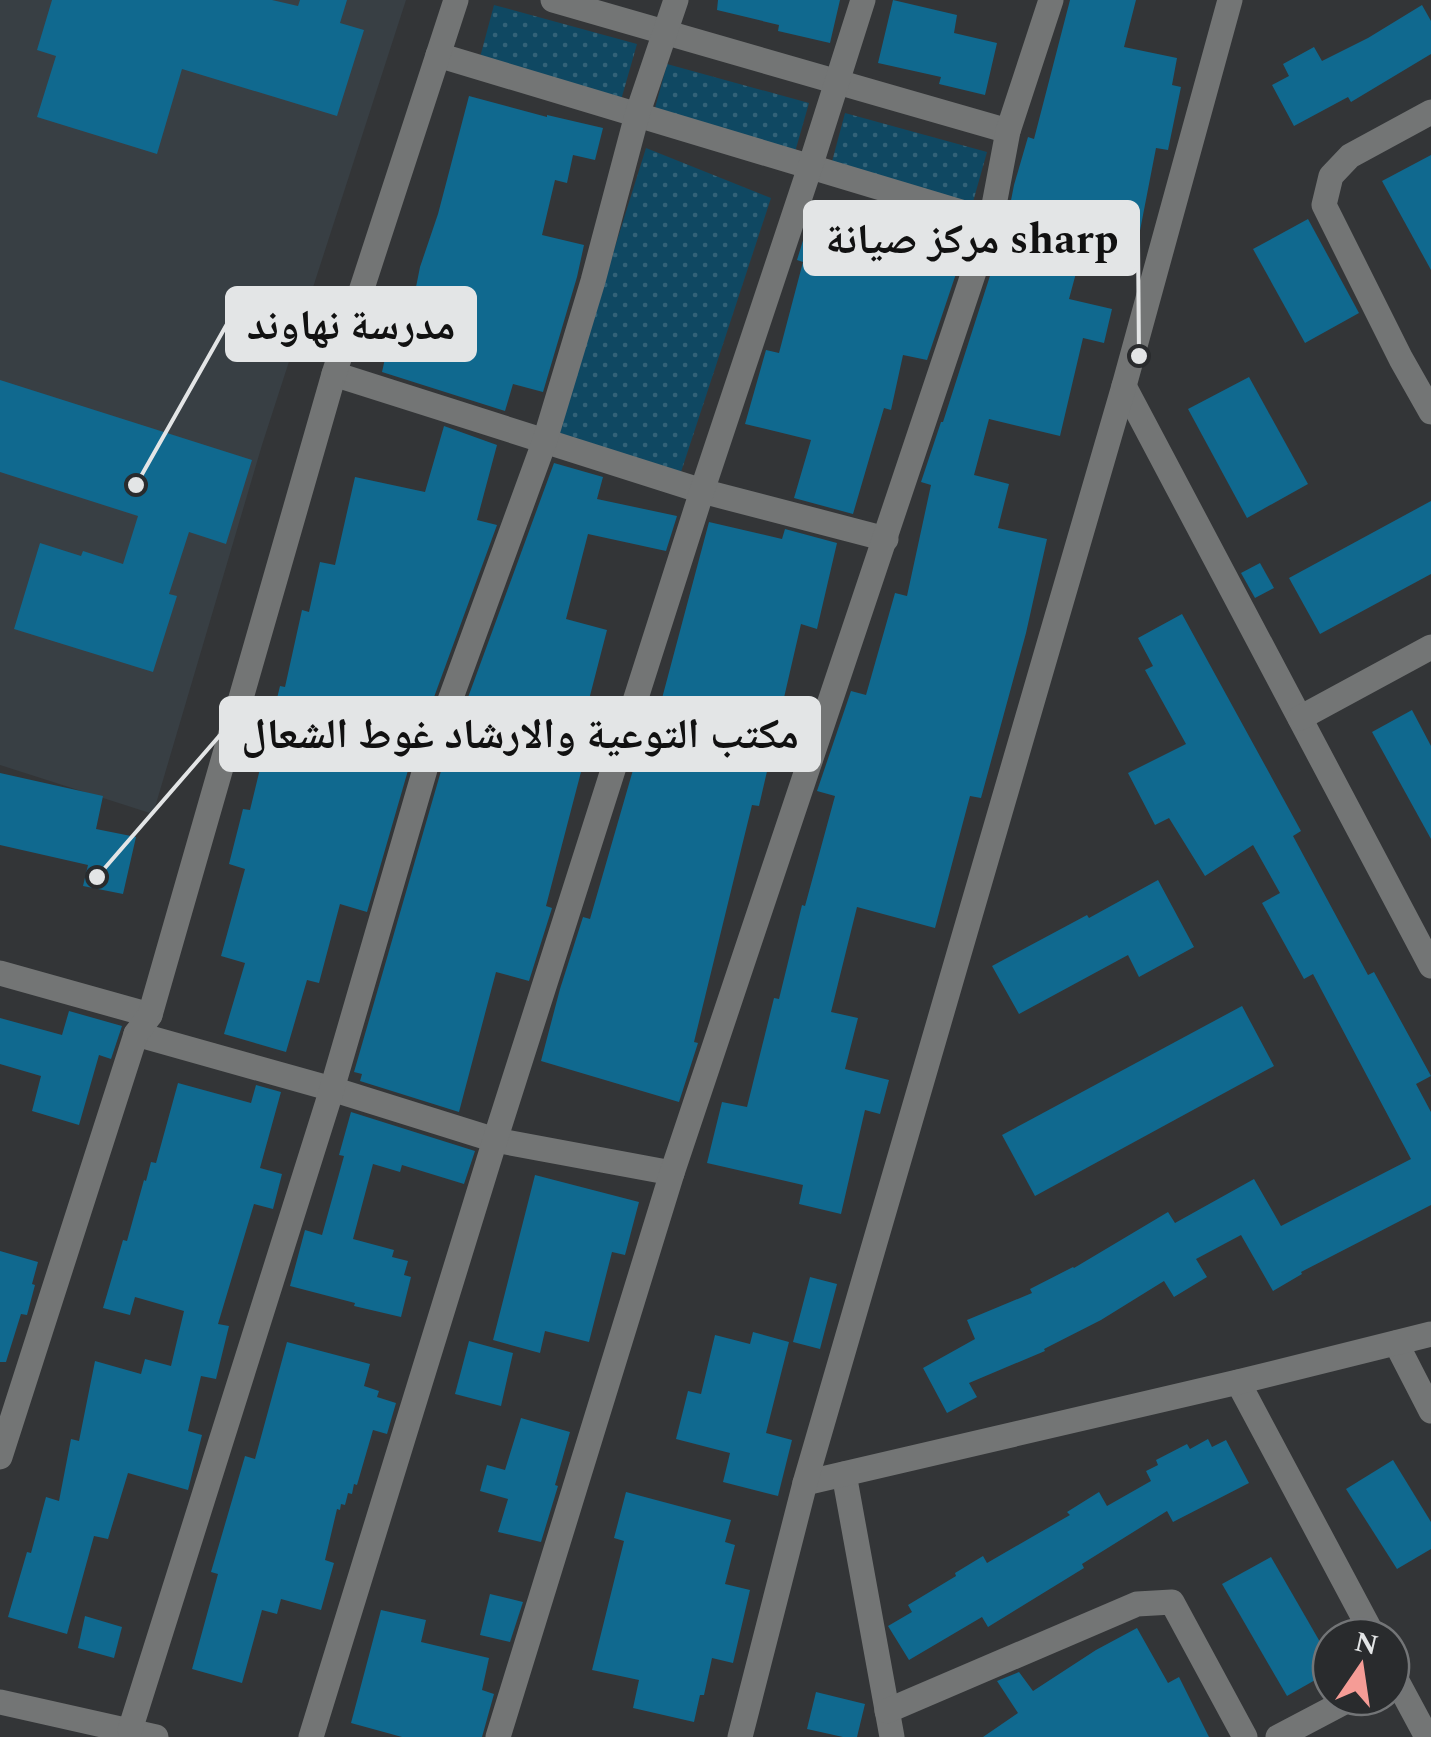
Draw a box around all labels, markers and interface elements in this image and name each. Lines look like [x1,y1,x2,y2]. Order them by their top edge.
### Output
callout: مركز صيانة sharp [805,202,1138,274]
text: مركز صيانة sharp [826,209,1118,272]
callout: مدرسة نهاوند [227,288,475,360]
text: مدرسة نهاوند [247,295,455,358]
callout: مكتب التوعية والارشاد غوط الشعال [221,698,819,770]
text: مكتب التوعية والارشاد غوط الشعال [241,704,799,767]
north arrow [1311,1617,1411,1717]
text: N [1350,1621,1382,1668]

